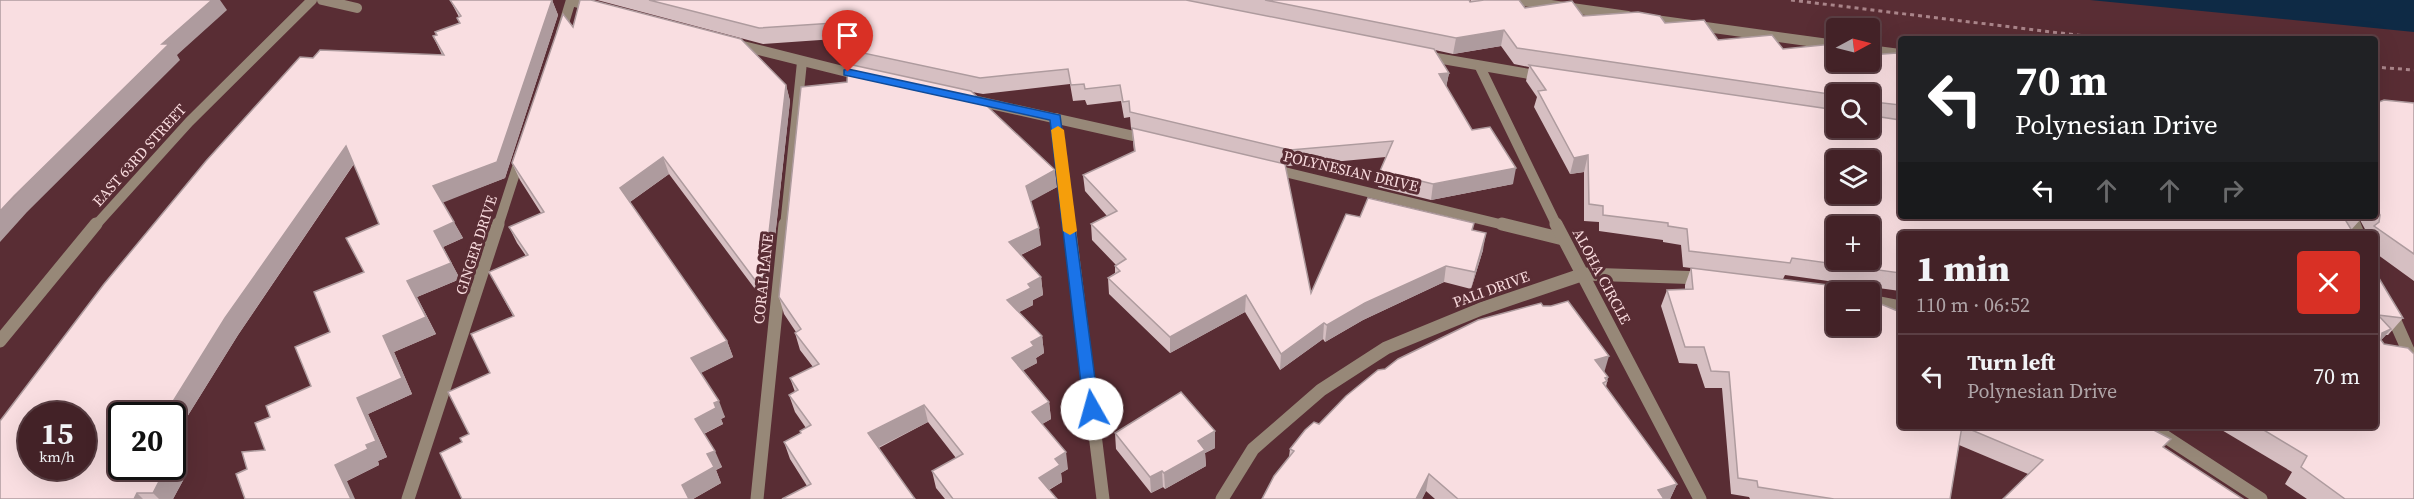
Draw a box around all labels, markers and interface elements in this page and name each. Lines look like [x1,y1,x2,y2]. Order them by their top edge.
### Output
pin [822,10,873,72]
north arrow [1826,18,1880,72]
map controls [1826,18,1880,336]
icon: arrive [831,19,864,52]
text: 70 m [2015,51,2108,109]
icon: left [1916,60,1994,138]
button: search [1826,84,1880,138]
street label: EAST 63RD STREET [87,99,191,211]
text: Polynesian Drive [2015,106,2218,143]
street label: POLYNESIAN DRIVE [1281,145,1421,197]
button: layers [1826,150,1880,204]
icon: left [2027,174,2060,207]
icon: ahead [2090,174,2123,207]
icon: ahead [2153,174,2186,207]
icon: right [2216,174,2249,207]
street label: GINGER DRIVE [450,193,502,297]
button: + [1826,216,1880,270]
street label: ALOHA CIRCLE [1568,224,1636,328]
street label: CORAL LANE [748,233,778,325]
text: 1 min [1916,244,2010,293]
button: close [2297,251,2360,314]
street label: PALI DRIVE [1450,265,1532,313]
button: − [1826,282,1880,336]
text: 110 m · 06:52 [1916,291,2030,319]
text: Turn left [1967,347,2055,377]
icon: left [1916,360,1949,393]
text: 70 m [2313,361,2360,391]
position arrow [1060,377,1124,441]
text: Polynesian Drive [1967,377,2117,405]
speed limit sign: 20 [108,402,186,480]
text: 15 [41,413,73,454]
text: km/h [39,446,75,467]

